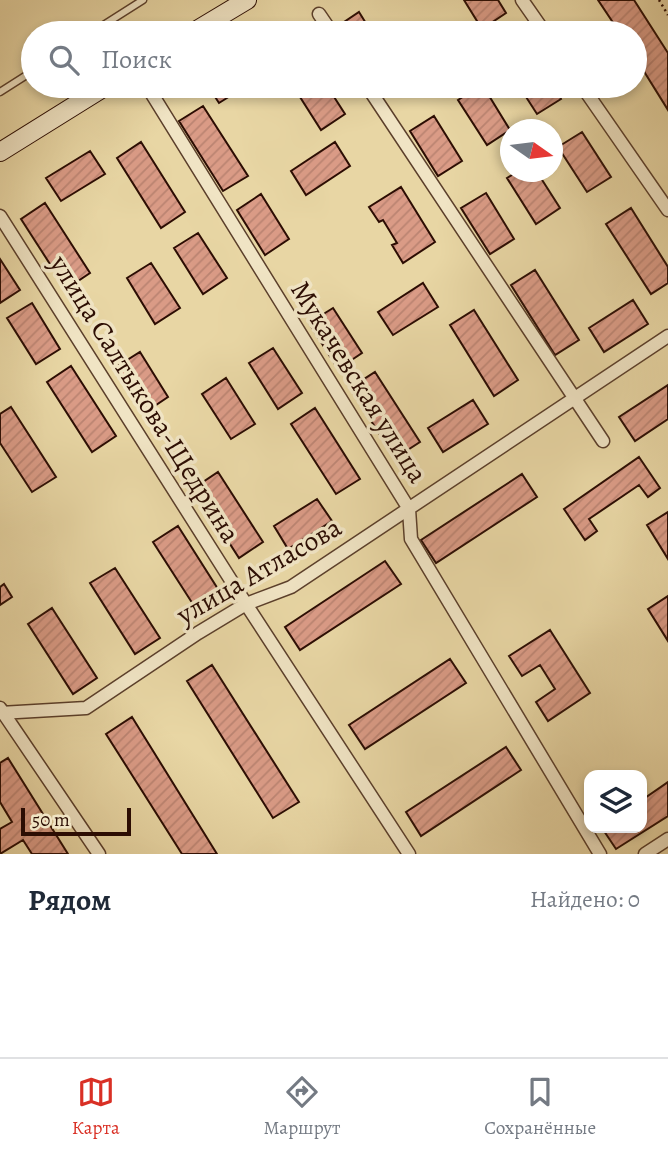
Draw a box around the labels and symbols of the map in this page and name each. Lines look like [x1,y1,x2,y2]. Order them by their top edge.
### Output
north arrow [500,119,563,182]
street label: улица Салтыкова-Щедрина [40,247,249,550]
street label: Мукачевская улица [281,274,437,490]
street label: улица Атласова [169,508,349,634]
scale bar [21,805,131,837]

